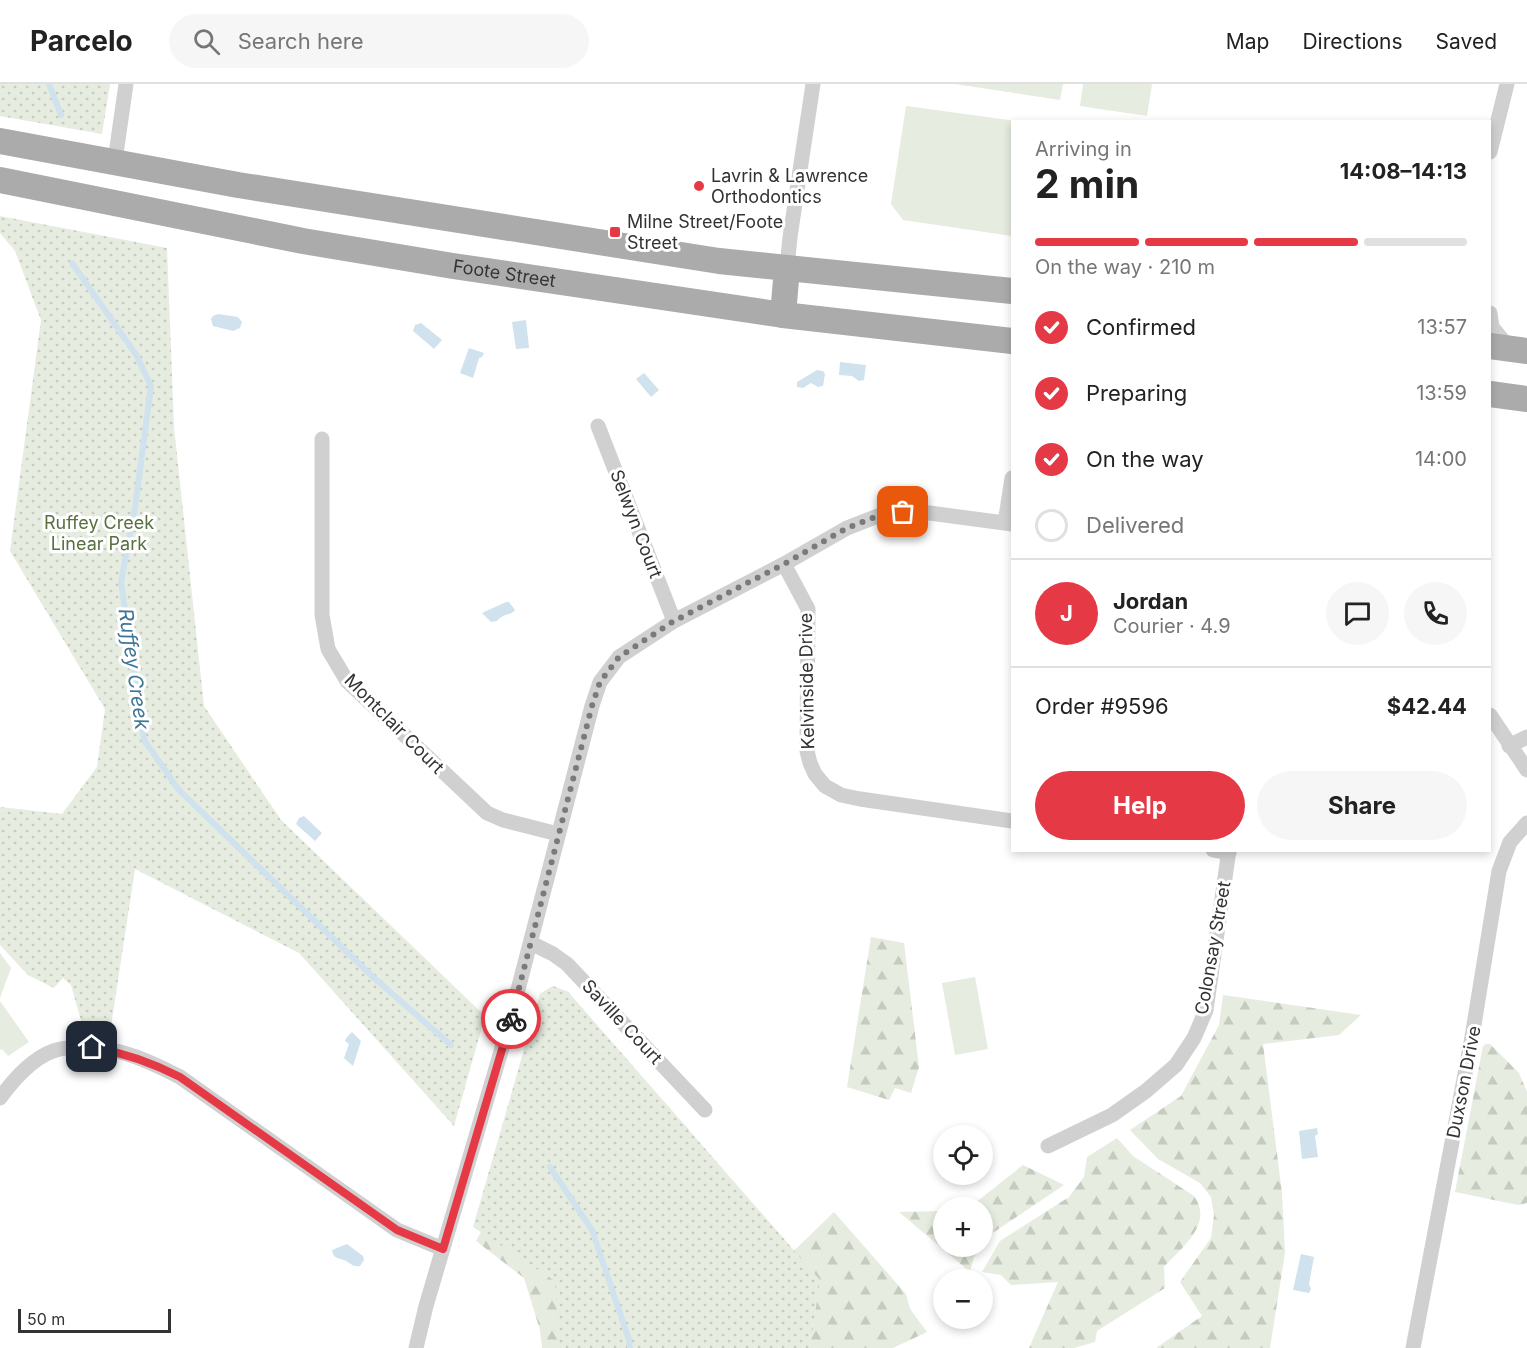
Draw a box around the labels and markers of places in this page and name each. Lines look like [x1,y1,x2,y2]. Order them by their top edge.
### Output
place label: Lavrin & Lawrence Orthodontics [711,165,868,207]
marker: Lavrin & Lawrence Orthodontics [692,179,706,193]
place label: Milne Street/Foote Street [627,211,783,253]
marker: Milne Street/Foote Street [608,225,622,239]
pin [877,486,928,537]
pin [66,1021,117,1072]

